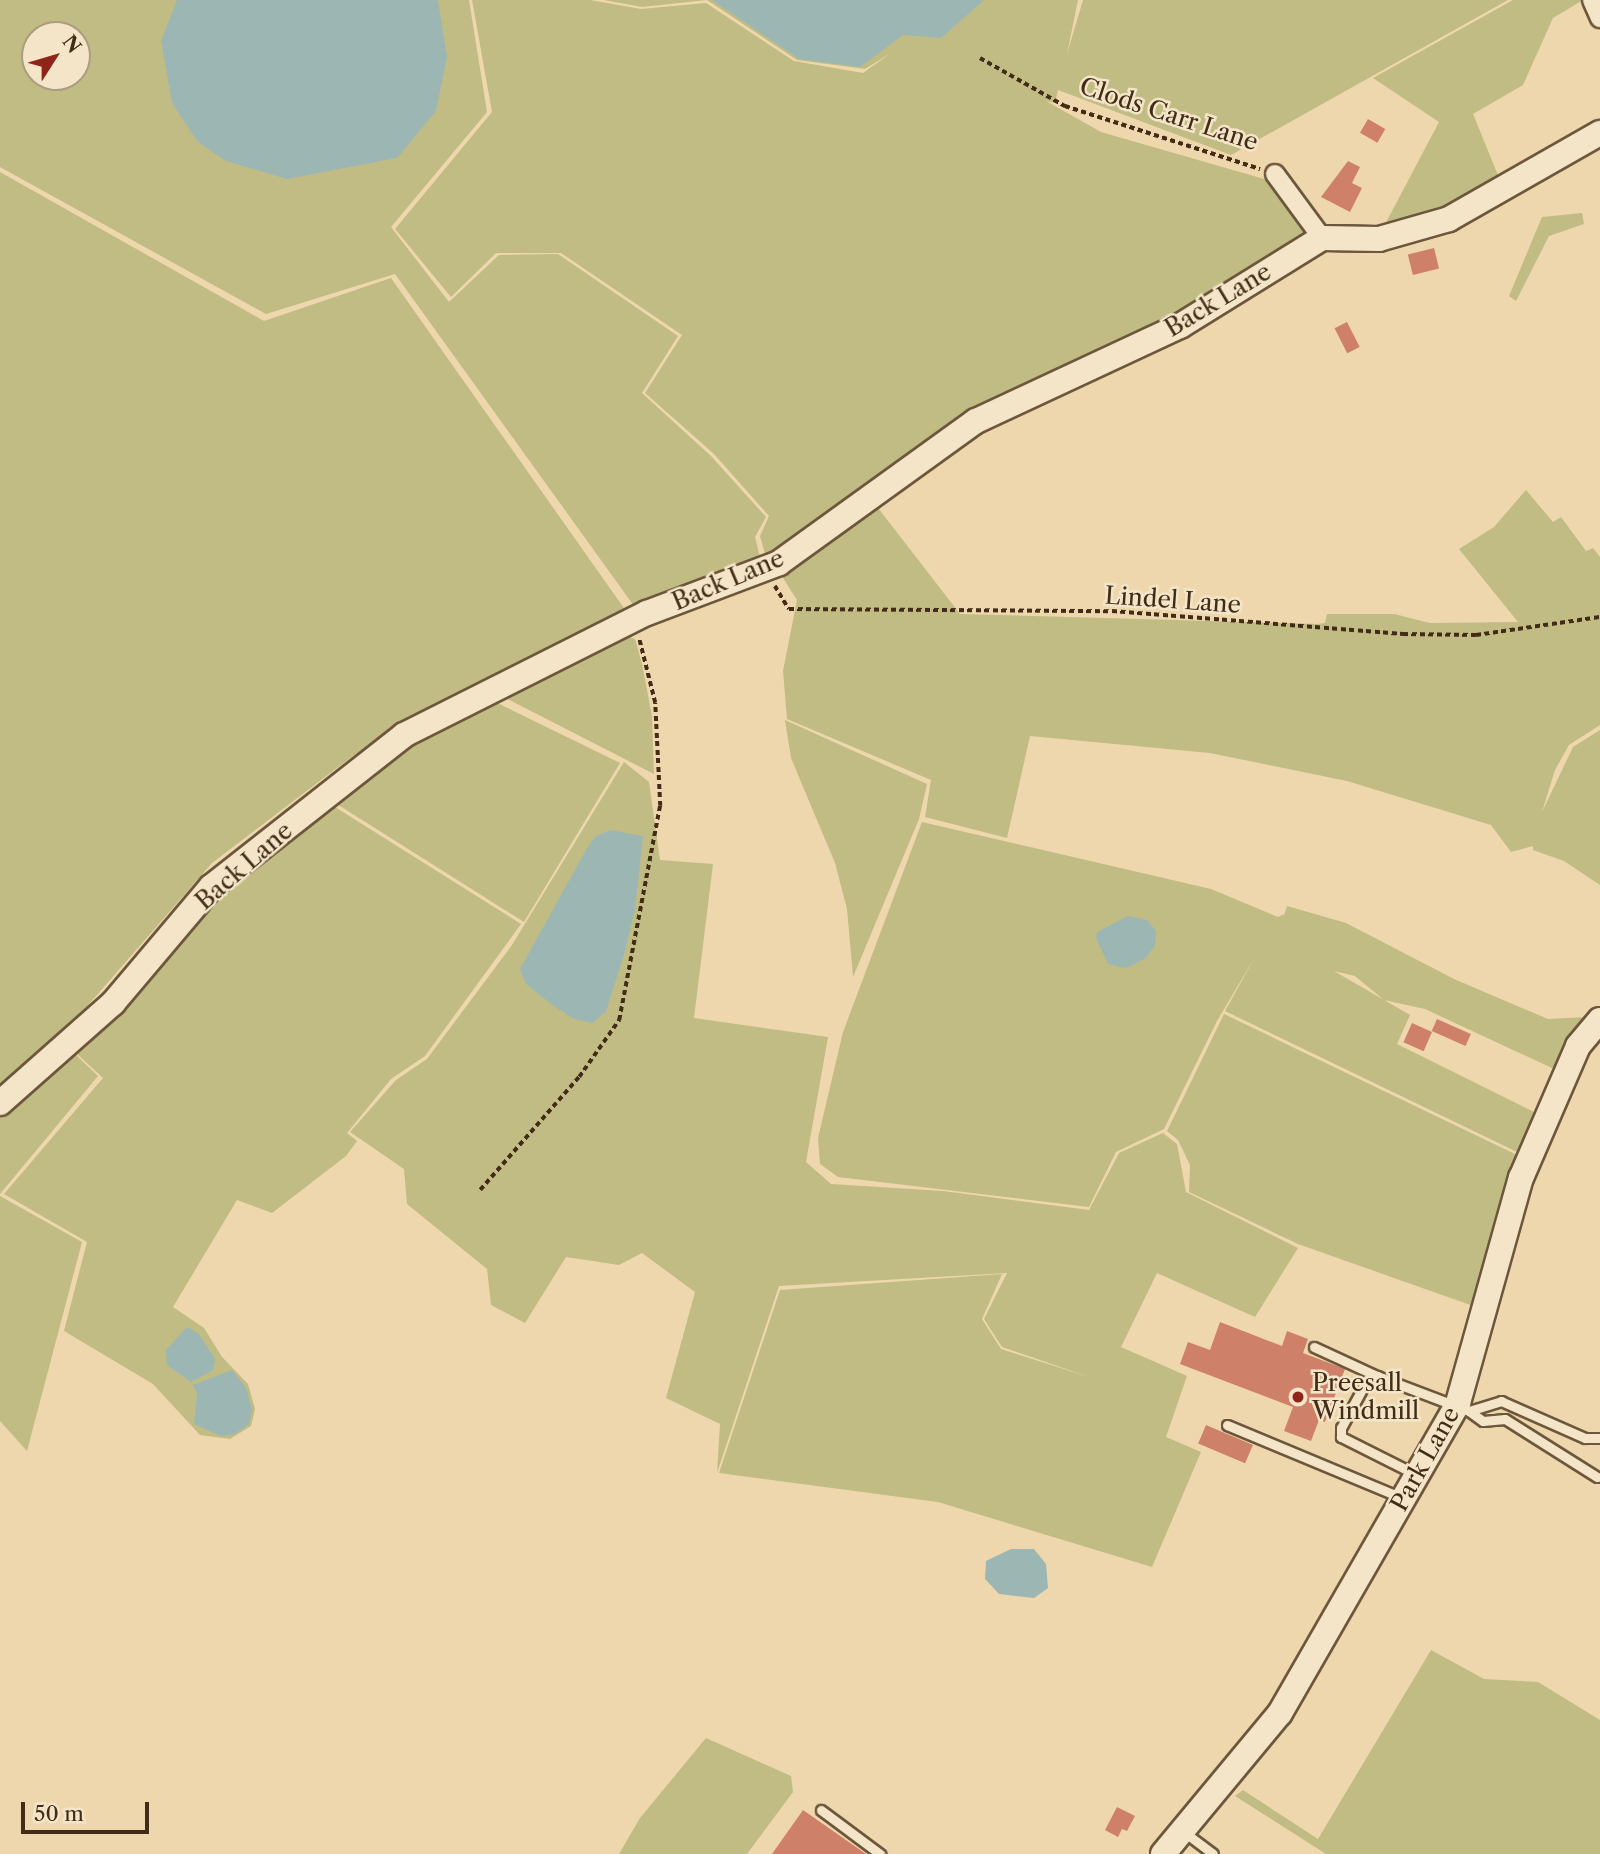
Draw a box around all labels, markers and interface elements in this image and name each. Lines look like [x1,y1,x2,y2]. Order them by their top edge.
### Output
north arrow [21,21,91,91]
text: N [57,31,86,58]
street label: Clods Carr Lane [1076,72,1262,156]
street label: Back Lane [1160,257,1276,343]
street label: Back Lane [668,543,788,617]
street label: Lindel Lane [1104,581,1242,619]
street label: Back Lane [190,816,298,916]
place label: Preesall Windmill [1312,1369,1419,1425]
marker: Preesall Windmill [1290,1389,1306,1405]
street label: Park Lane [1384,1402,1466,1516]
scale bar [24,1787,152,1831]
text: 50 m [34,1801,84,1826]

